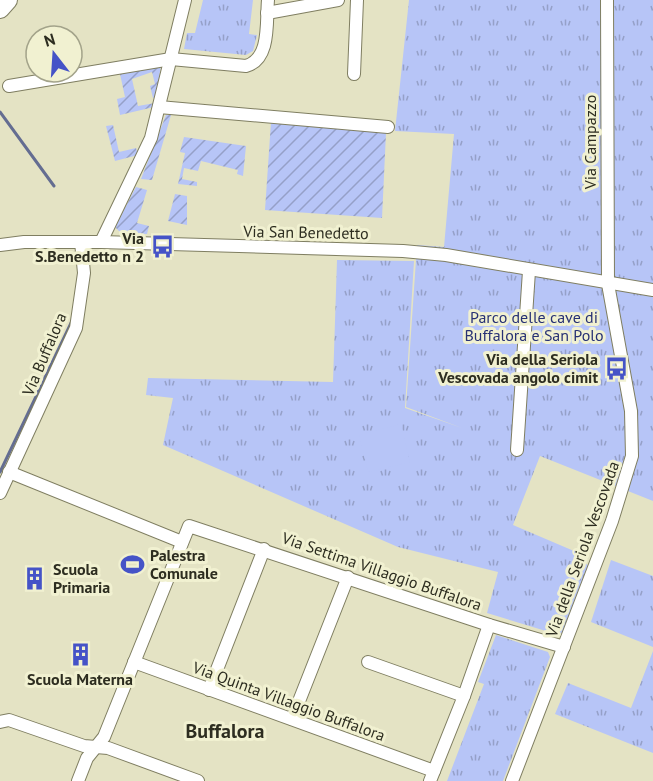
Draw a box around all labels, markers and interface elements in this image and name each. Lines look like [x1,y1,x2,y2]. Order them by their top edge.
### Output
north arrow [24,24,84,84]
text: N [42,29,58,51]
street label: Via Campazzo [580,95,600,190]
street label: Via San Benedetto [242,221,369,243]
place label: Via S.Benedetto n 2 [35,228,144,266]
bus stop icon: Via S.Benedetto n 2 [149,234,175,260]
park label: Parco delle cave di Buffalora e San Polo [464,307,604,345]
street label: Via Buffalora [17,309,70,399]
place label: Via della Seriola Vescovada angolo cimit [437,349,598,387]
bus stop icon: Via della Seriola Vescovada angolo cimit [603,355,629,381]
street label: Via della Seriola Vescovada [541,458,623,641]
street label: Via Settima Villaggio Buffalora [279,527,484,615]
place label: Palestra Comunale [150,545,218,583]
sports icon: Palestra Comunale [119,551,145,577]
place label: Scuola Primaria [53,559,110,597]
building icon: Scuola Primaria [22,565,48,591]
building icon: Scuola Materna [67,641,93,667]
street label: Via Quinta Villaggio Buffalora [190,657,388,745]
place label: Scuola Materna [27,669,133,689]
district label: Buffalora [186,719,264,743]

